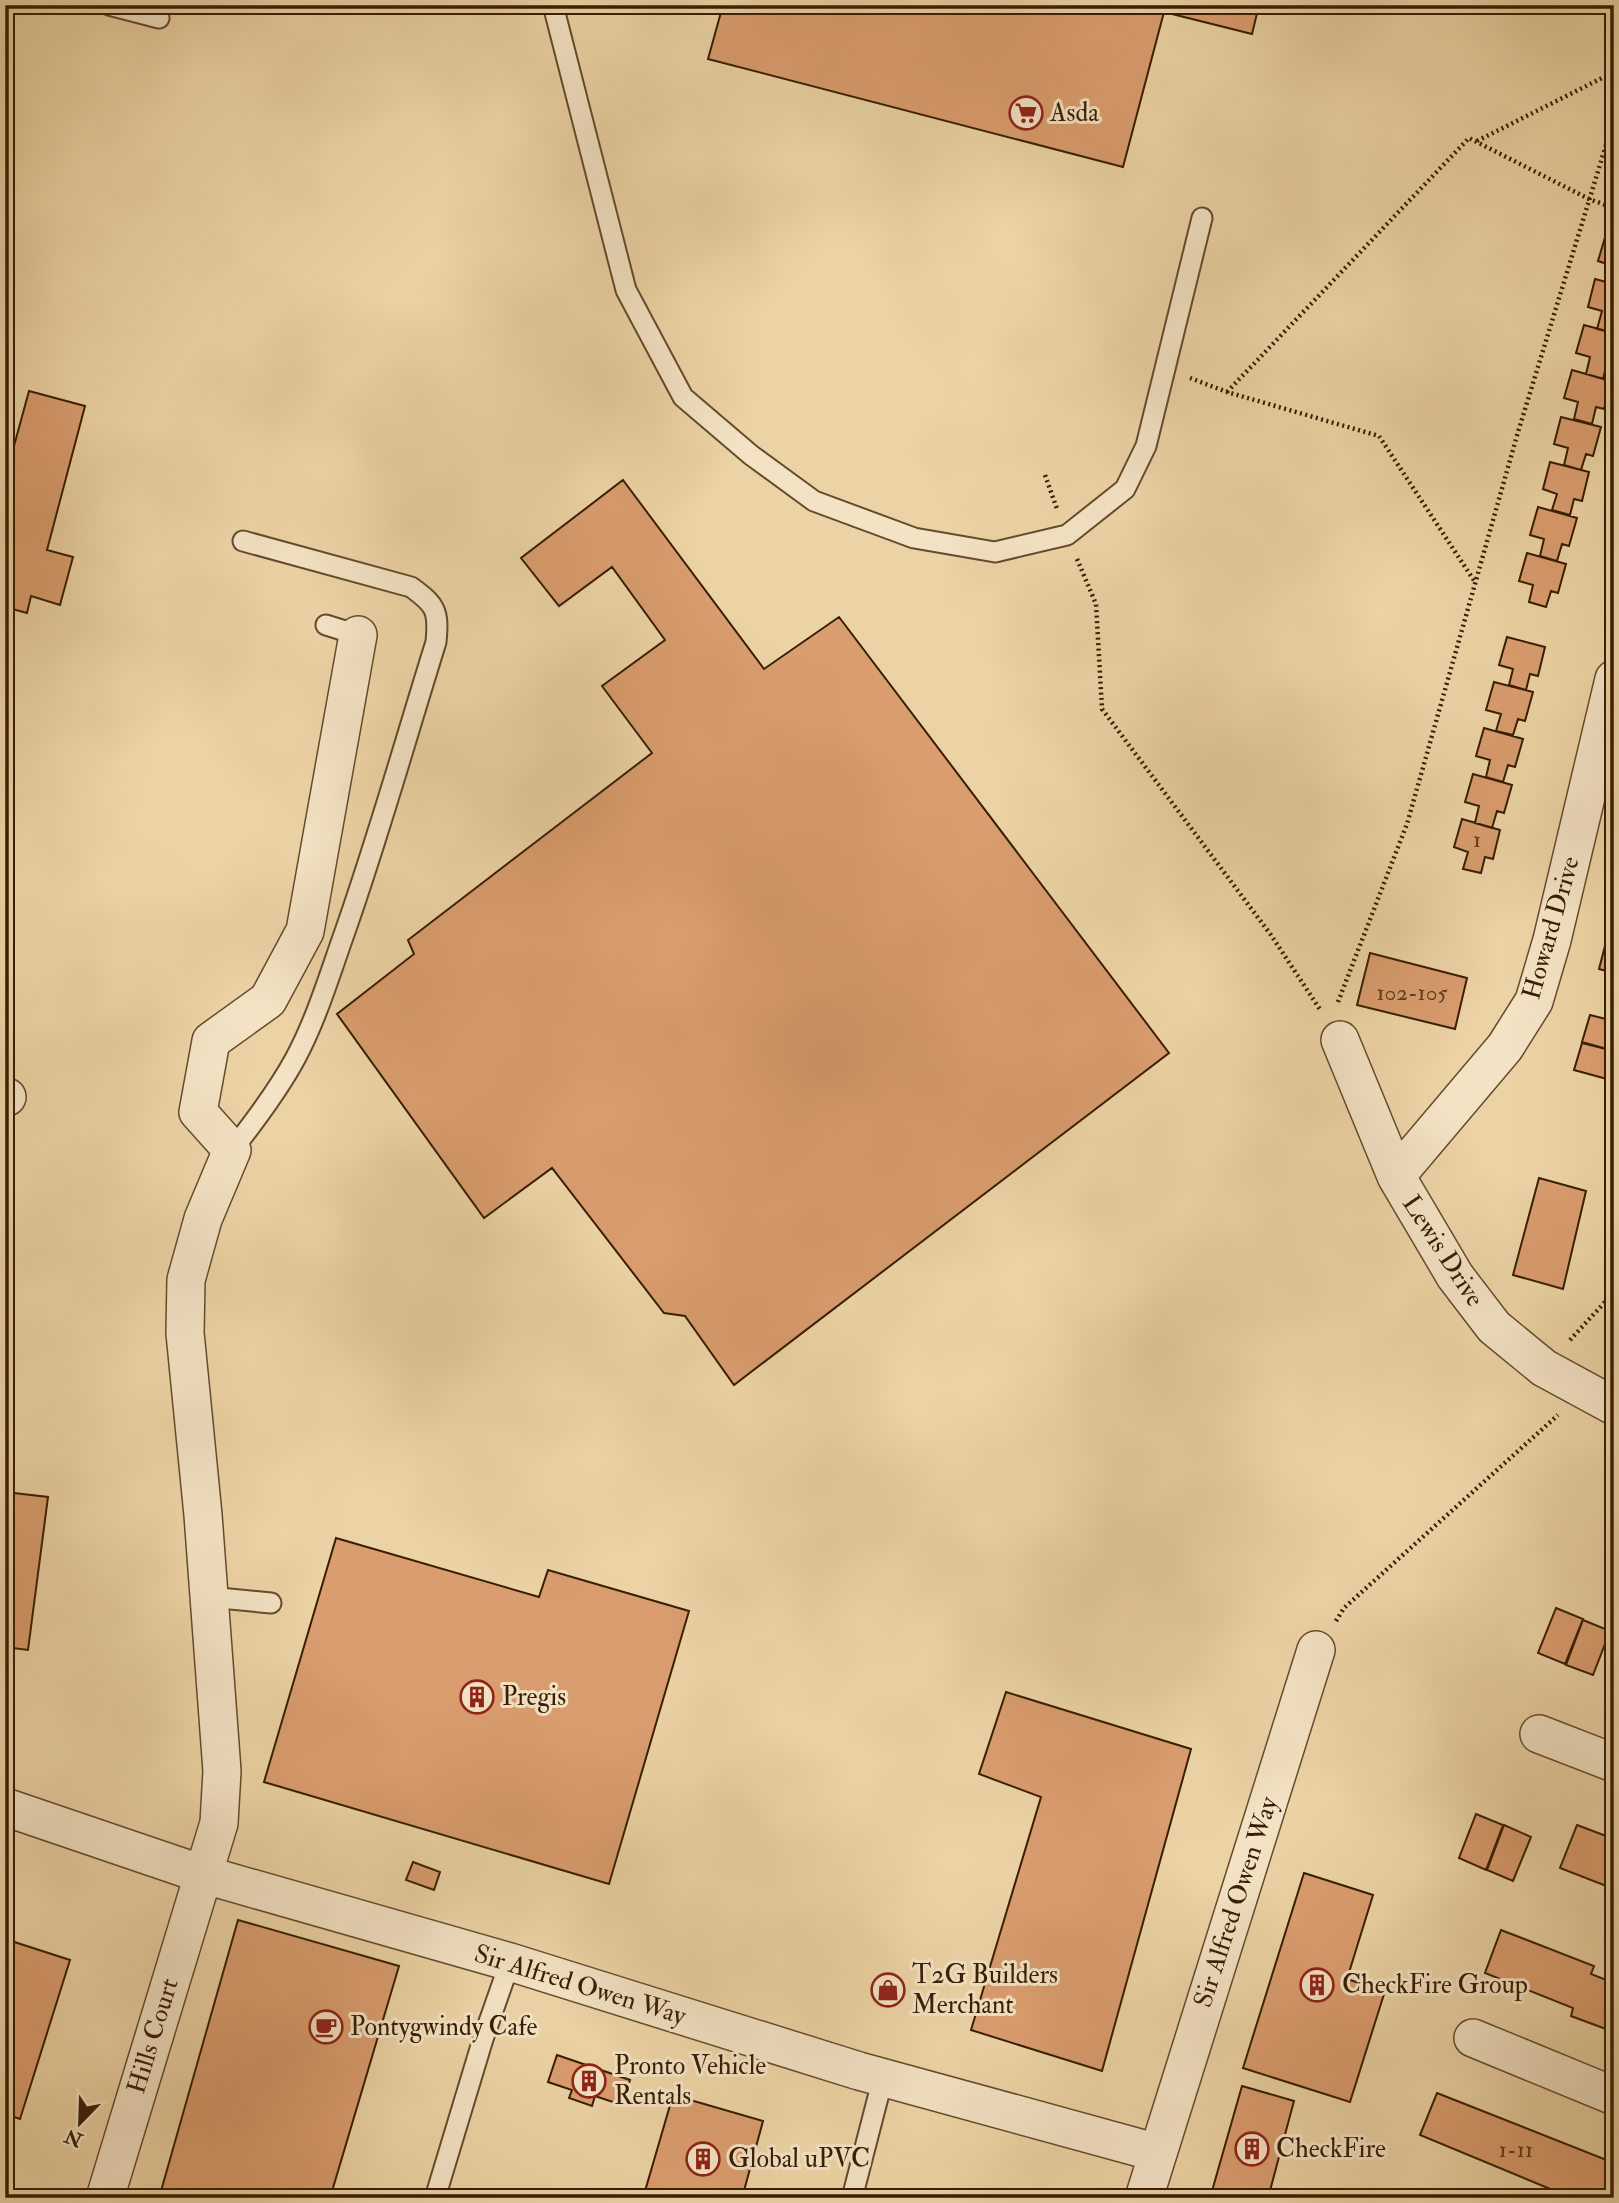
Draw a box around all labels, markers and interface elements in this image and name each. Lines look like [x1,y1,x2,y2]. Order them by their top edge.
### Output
supermarket icon: Asda [1007,94,1045,132]
place label: Asda [1049,97,1099,129]
house number: 1 [1473,825,1481,854]
street label: Howard Drive [1515,853,1587,1003]
house number: 102-105 [1376,978,1448,1007]
street label: Lewis Drive [1395,1189,1491,1313]
building icon: Pregis [458,1678,496,1716]
place label: Pregis [502,1681,566,1713]
street label: Sir Alfred Owen Way [1187,1792,1285,2011]
street label: Sir Alfred Owen Way [470,1938,690,2033]
place label: T2G Builders Merchant [912,1959,1058,2021]
building icon: CheckFire Group [1298,1966,1336,2004]
place label: CheckFire Group [1342,1969,1528,2002]
shop icon: T2G Builders Merchant [869,1971,907,2009]
street label: Hills Court [120,1974,186,2098]
cafe icon: Pontygwindy Cafe [307,2008,345,2046]
place label: Pontygwindy Cafe [350,2011,538,2043]
place label: Pronto Vehicle Rentals [614,2050,766,2112]
building icon: Pronto Vehicle Rentals [570,2062,608,2100]
north arrow [46,2088,116,2158]
text: N [60,2123,87,2152]
building icon: CheckFire [1233,2130,1271,2168]
place label: CheckFire [1276,2133,1386,2165]
house number: 1-11 [1499,2135,1533,2164]
building icon: Global uPVC [684,2140,722,2178]
place label: Global uPVC [728,2143,870,2175]

